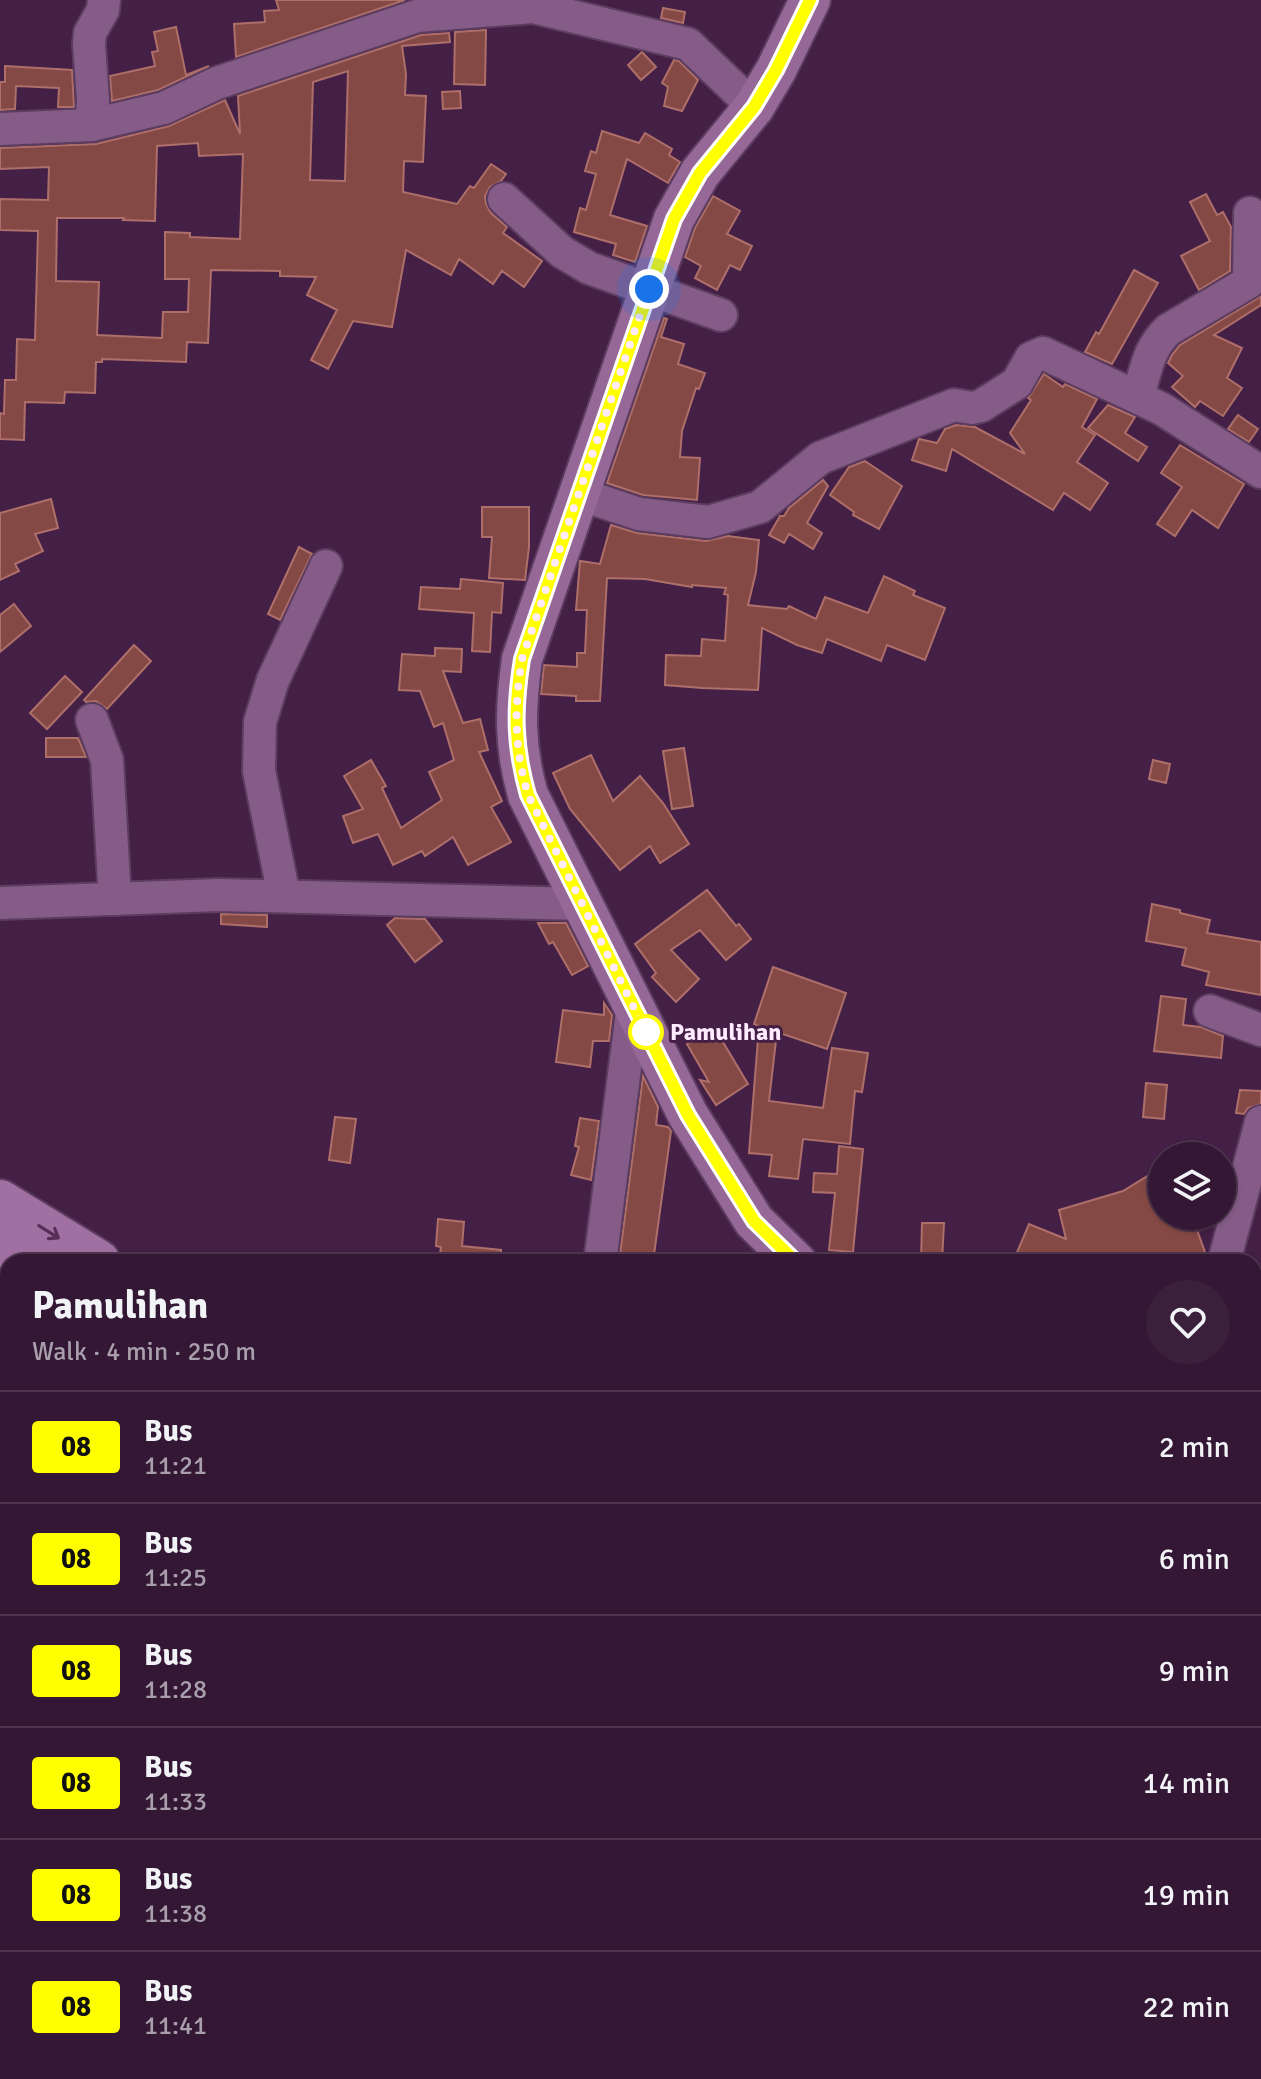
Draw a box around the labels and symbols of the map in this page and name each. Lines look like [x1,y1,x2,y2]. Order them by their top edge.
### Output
your location [629,269,669,309]
marker: Pamulihan [629,1015,663,1049]
place label: Pamulihan [670,1017,781,1047]
one-way arrow [37,1224,60,1240]

